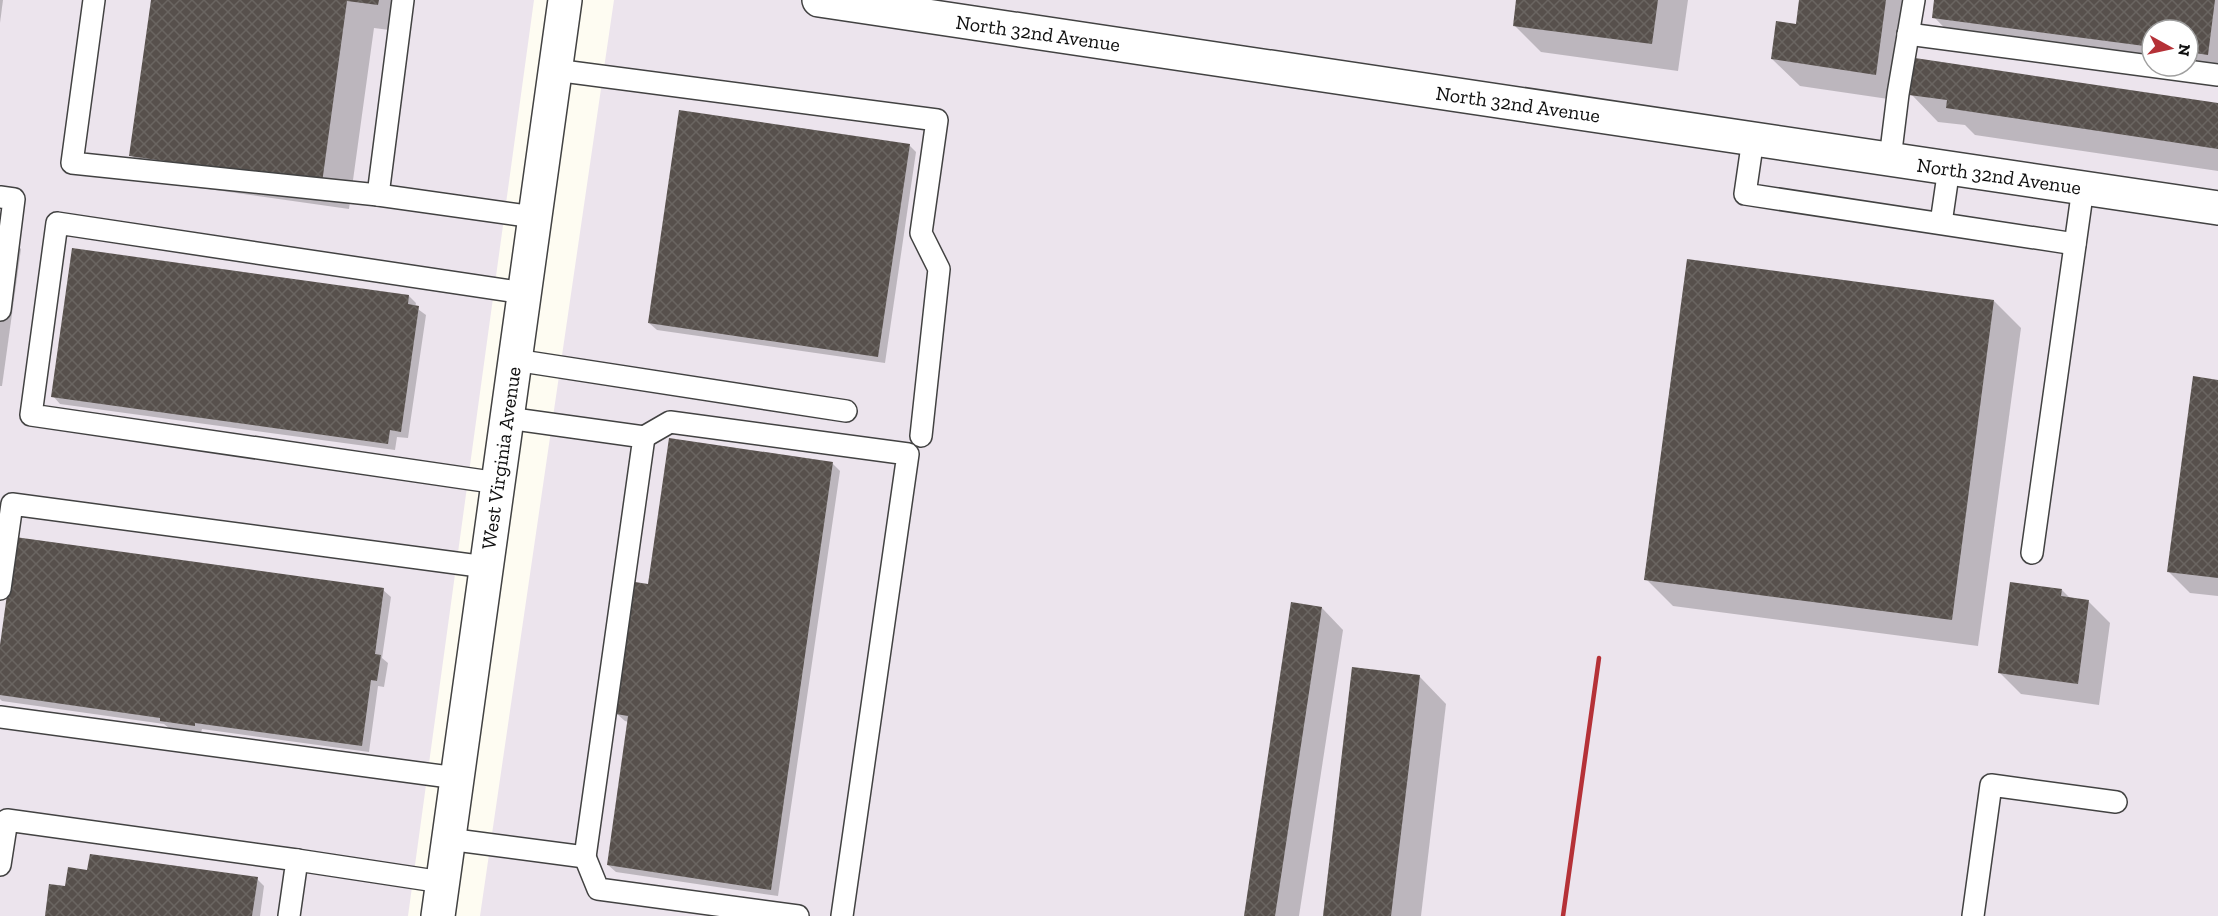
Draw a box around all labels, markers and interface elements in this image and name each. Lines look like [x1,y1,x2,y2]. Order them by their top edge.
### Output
street label: North 32nd Avenue [954,10,1122,56]
north arrow [2140,18,2200,78]
text: N [2174,43,2195,57]
street label: North 32nd Avenue [1434,81,1602,127]
street label: North 32nd Avenue [1915,153,2083,199]
street label: West Virginia Avenue [476,365,526,551]

